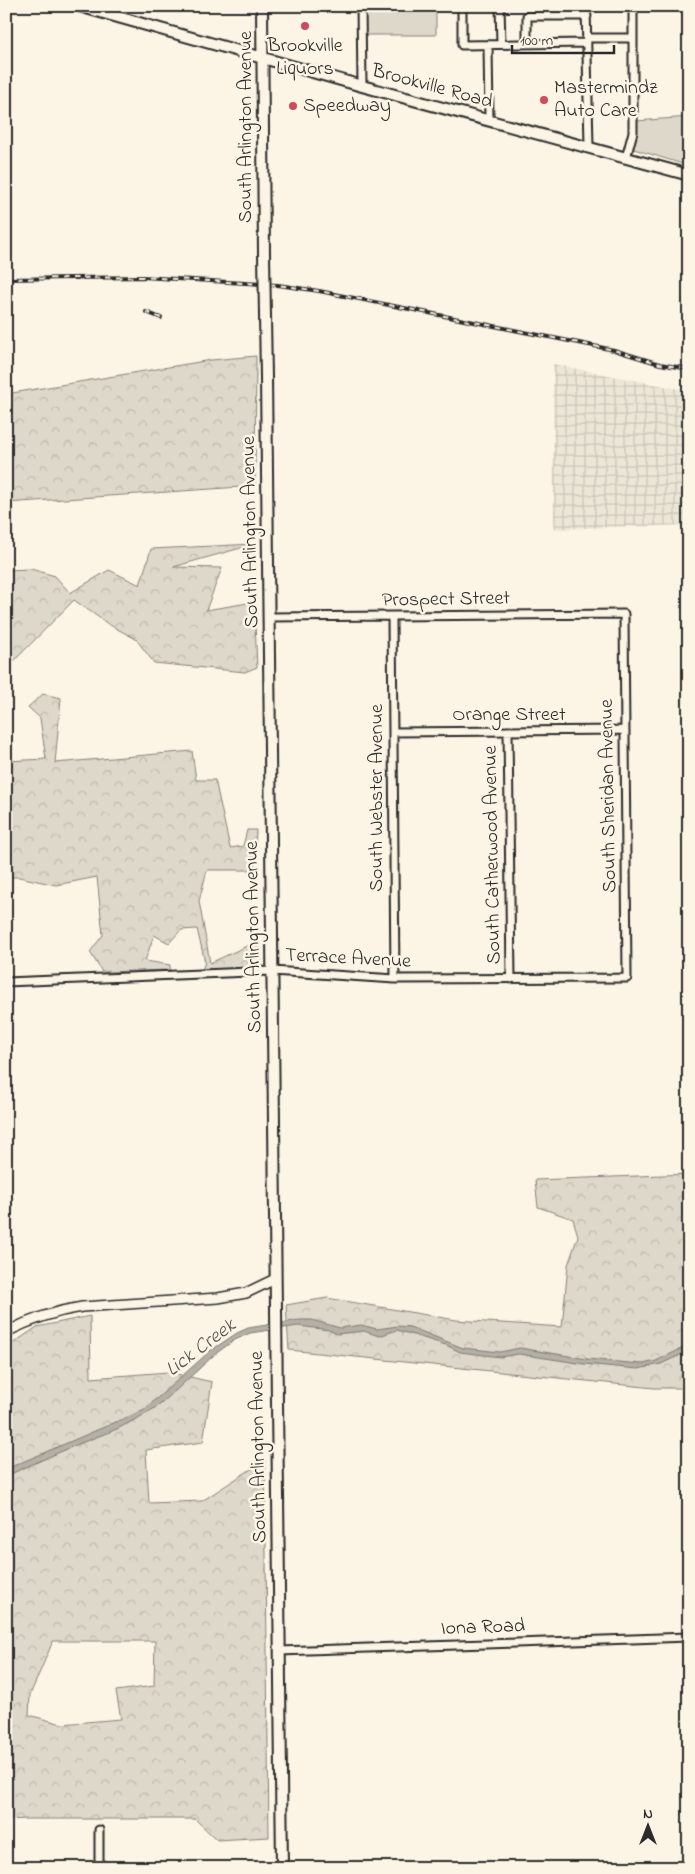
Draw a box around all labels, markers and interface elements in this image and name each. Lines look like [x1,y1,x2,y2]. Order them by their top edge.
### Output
marker: Brookville Liquors [299,20,311,32]
scale bar [512,22,615,54]
text: 100 m [520,30,553,52]
street label: South Arlington Avenue [232,31,262,223]
place label: Brookville Liquors [266,32,343,84]
street label: Brookville Road [367,57,496,117]
place label: Mastermindz Auto Care [554,74,658,126]
place label: Speedway [303,92,391,121]
marker: Mastermindz Auto Care [538,94,550,106]
marker: Speedway [287,100,299,112]
street label: South Arlington Avenue [235,436,268,628]
street label: Prospect Street [382,584,511,616]
street label: South Sheridan Avenue [593,699,625,893]
street label: Orange Street [452,701,566,731]
street label: South Webster Avenue [363,704,392,892]
street label: South Catherwood Avenue [477,745,509,965]
street label: South Arlington Avenue [238,841,271,1033]
street label: Terrace Avenue [284,941,412,977]
water label: Lick Creek [159,1311,243,1384]
street label: South Arlington Avenue [243,1351,276,1543]
street label: Iona Road [440,1612,526,1644]
north arrow [622,1802,672,1852]
text: N [643,1804,653,1825]

